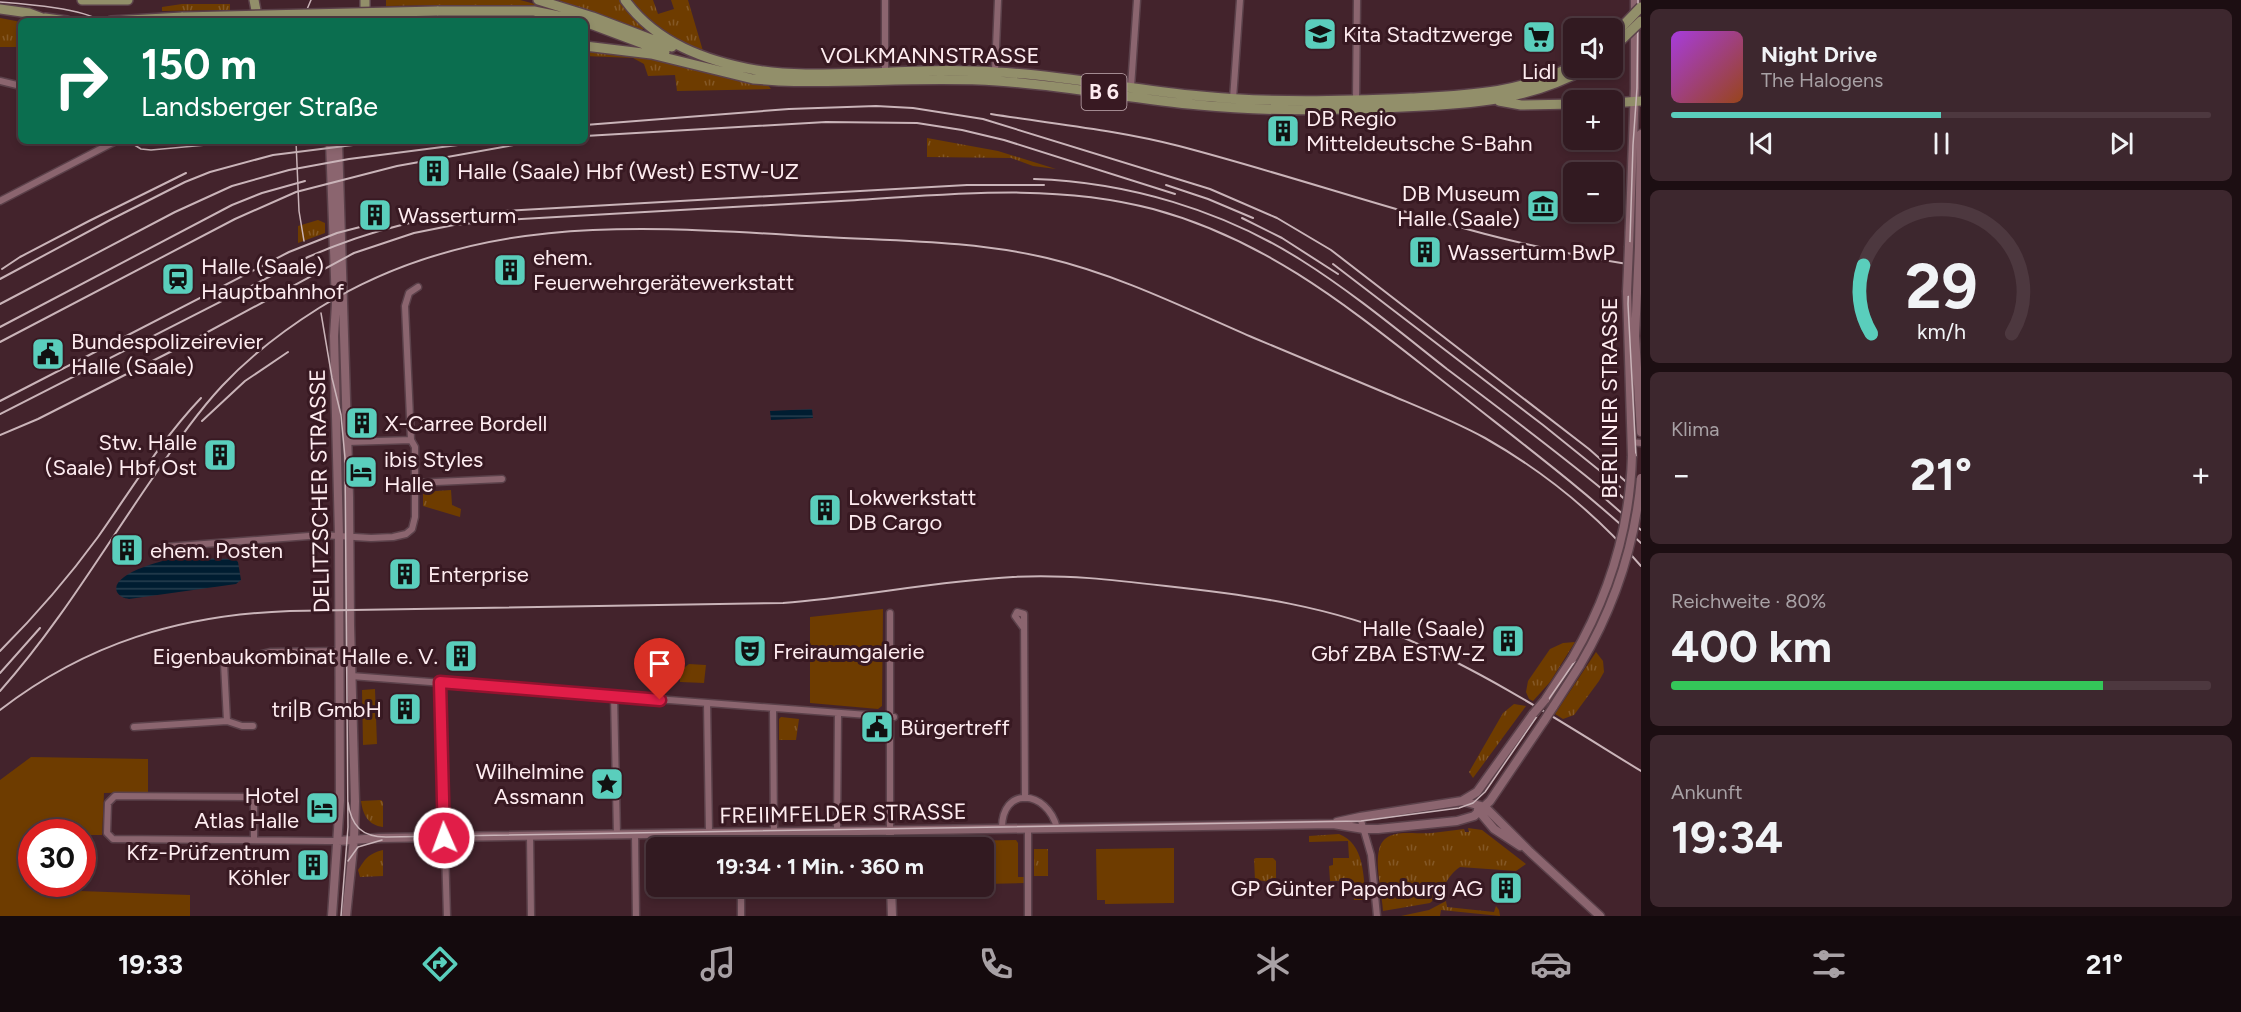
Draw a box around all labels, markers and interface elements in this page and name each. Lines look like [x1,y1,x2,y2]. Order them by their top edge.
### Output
school or university icon: Kita Stadtzwerge [1302,16,1338,52]
map controls [1563,18,1623,222]
button: sound [1563,18,1623,78]
supermarket icon: Lidl [1521,19,1557,55]
place label: Kita Stadtzwerge [1343,21,1513,48]
text: 150 m [141,39,257,90]
text: Night Drive [1761,41,1877,68]
icon: right [42,42,120,120]
street label: VOLKMANNSTRASSE [820,42,1040,69]
place label: Lidl [1522,58,1556,85]
text: The Halogens [1761,68,1883,92]
road number: B 6 [1082,74,1126,110]
text: Landsberger Straße [141,90,378,123]
button: + [1563,90,1623,150]
place label: DB Regio Mitteldeutsche S-Bahn [1306,105,1532,157]
building icon: DB Regio Mitteldeutsche S-Bahn [1265,113,1301,149]
icon: previous [1745,127,1778,160]
icon: pause [1925,127,1958,160]
icon: next [2105,127,2138,160]
building icon: Halle (Saale) Hbf (West) ESTW-UZ [416,153,452,189]
place label: Halle (Saale) Hbf (West) ESTW-UZ [457,158,799,185]
button: − [1563,162,1623,222]
place label: DB Museum Halle (Saale) [1397,180,1520,232]
museum icon: DB Museum Halle (Saale) [1525,188,1561,224]
building icon: Wasserturm [357,197,393,233]
place label: Wasserturm [398,202,516,229]
building icon: Wasserturm BwP [1407,234,1443,270]
place label: Wasserturm BwP [1448,239,1615,266]
place label: ehem. Feuerwehrgerätewerkstatt [533,244,794,296]
text: 29 [1905,249,1977,324]
building icon: ehem. Feuerwehrgerätewerkstatt [492,252,528,288]
place label: Halle (Saale) Hauptbahnhof [201,253,345,305]
station icon: Halle (Saale) Hauptbahnhof [160,261,196,297]
street label: BERLINER STRASSE [1596,297,1623,499]
text: km/h [1917,319,1965,344]
place label: Bundespolizeirevier Halle (Saale) [71,328,263,380]
public building icon: Bundespolizeirevier Halle (Saale) [30,336,66,372]
street label: DELITZSCHER STRASSE [304,369,335,613]
building icon: X-Carree Bordell [344,405,380,441]
place label: X-Carree Bordell [385,410,547,437]
text: Klima [1671,417,1719,441]
place label: Stw. Halle (Saale) Hbf Ost [45,429,197,481]
building icon: Stw. Halle (Saale) Hbf Ost [202,437,238,473]
place label: ibis Styles Halle [384,446,483,498]
text: 21° [1910,447,1972,501]
hotel icon: ibis Styles Halle [343,454,379,490]
text: − [1671,455,1692,494]
text: + [2190,455,2211,494]
place label: Lokwerkstatt DB Cargo [848,484,976,536]
building icon: Lokwerkstatt DB Cargo [807,492,843,528]
building icon: ehem. Posten [109,532,145,568]
place label: ehem. Posten [150,537,283,564]
building icon: Enterprise [387,556,423,592]
place label: Enterprise [428,561,529,588]
text: Reichweite · 80% [1671,589,1826,613]
place label: Halle (Saale) Gbf ZBA ESTW-Z [1311,615,1485,667]
text: 400 km [1671,619,1832,673]
building icon: Halle (Saale) Gbf ZBA ESTW-Z [1490,623,1526,659]
theatre icon: Freiraumgalerie [732,633,768,669]
building icon: Eigenbaukombinat Halle e. V. [443,638,479,674]
pin [634,638,685,700]
place label: Freiraumgalerie [773,638,924,665]
place label: Eigenbaukombinat Halle e. V. [152,643,438,670]
icon: arrive [643,647,676,680]
building icon: tri|B GmbH [387,691,423,727]
place label: tri|B GmbH [272,696,382,723]
public building icon: Bürgertreff [859,709,895,745]
place label: Bürgertreff [900,714,1010,741]
place label: Wilhelmine Assmann [476,758,584,810]
place icon: Wilhelmine Assmann [589,766,625,802]
text: Ankunft [1671,780,1743,804]
place label: Hotel Atlas Halle [195,782,299,834]
hotel icon: Hotel Atlas Halle [304,790,340,826]
street label: FREIIMFELDER STRASSE [719,798,967,829]
position arrow [412,806,476,870]
text: 19:34 [1671,810,1783,864]
speed limit sign: 30 [18,819,96,897]
place label: Kfz-Prüfzentrum Köhler [126,839,291,891]
building icon: Kfz-Prüfzentrum Köhler [295,847,331,883]
text: 19:34 · 1 Min. · 360 m [716,853,924,880]
building icon: GP Günter Papenburg AG [1488,870,1524,906]
place label: GP Günter Papenburg AG [1231,875,1483,902]
icon: directions [419,943,461,985]
icon: music [697,943,739,985]
icon: phone [975,943,1017,985]
icon: climate [1252,943,1294,985]
icon: car [1530,943,1572,985]
icon: filters [1808,943,1850,985]
text: 19:33 [118,948,183,981]
text: 21° [2086,948,2123,981]

